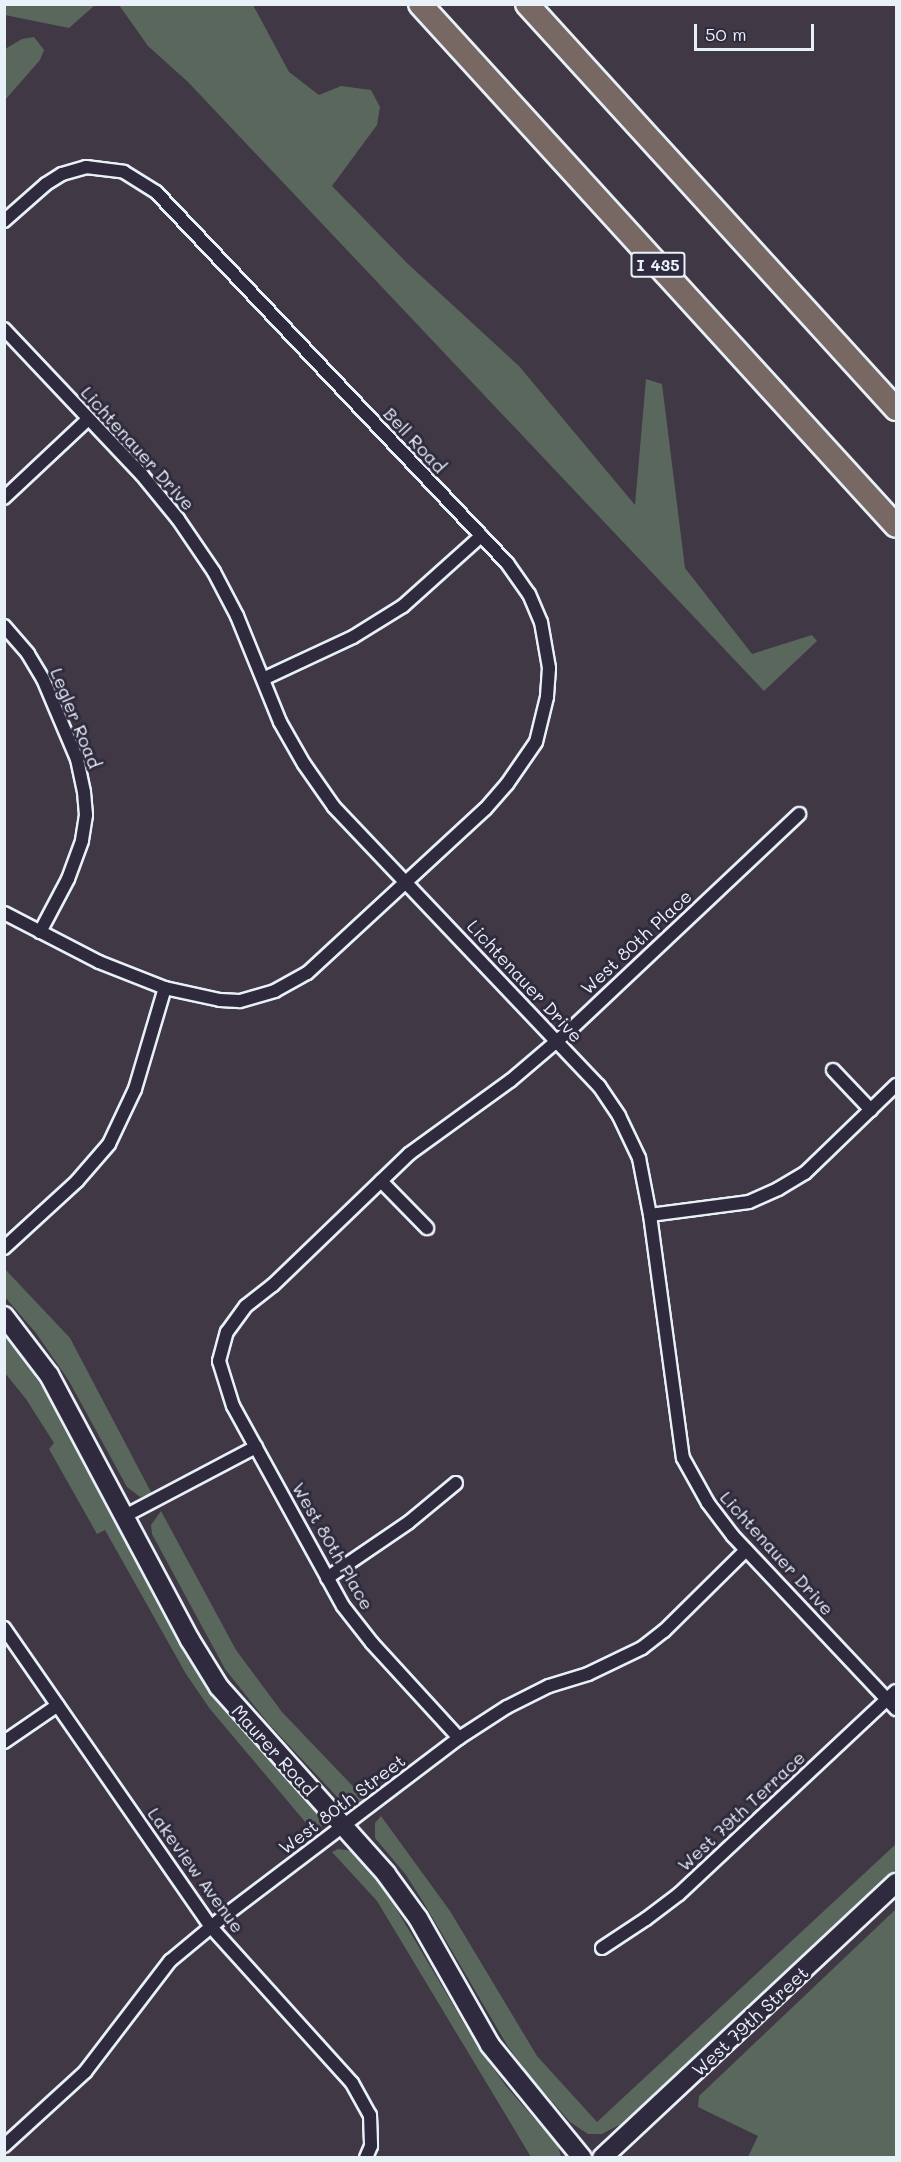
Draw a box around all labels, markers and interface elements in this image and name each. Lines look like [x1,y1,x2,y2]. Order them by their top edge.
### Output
scale bar [697,12,817,50]
text: 50 m [705,22,747,46]
road number: I 435 [630,252,686,278]
street label: Lichtenauer Drive [77,382,199,514]
street label: Bell Road [379,403,451,477]
street label: Legler Road [46,665,106,771]
street label: West 80th Place [576,885,696,999]
street label: Lichtenauer Drive [463,915,587,1047]
street label: West 80th Place [288,1478,378,1614]
street label: Lichtenauer Drive [716,1487,838,1619]
street label: Maurer Road [227,1700,321,1800]
street label: West 79th Terrace [673,1746,809,1876]
street label: West 80th Street [275,1749,409,1859]
street label: Lakeview Avenue [143,1803,249,1937]
street label: West 79th Street [687,1962,813,2080]

